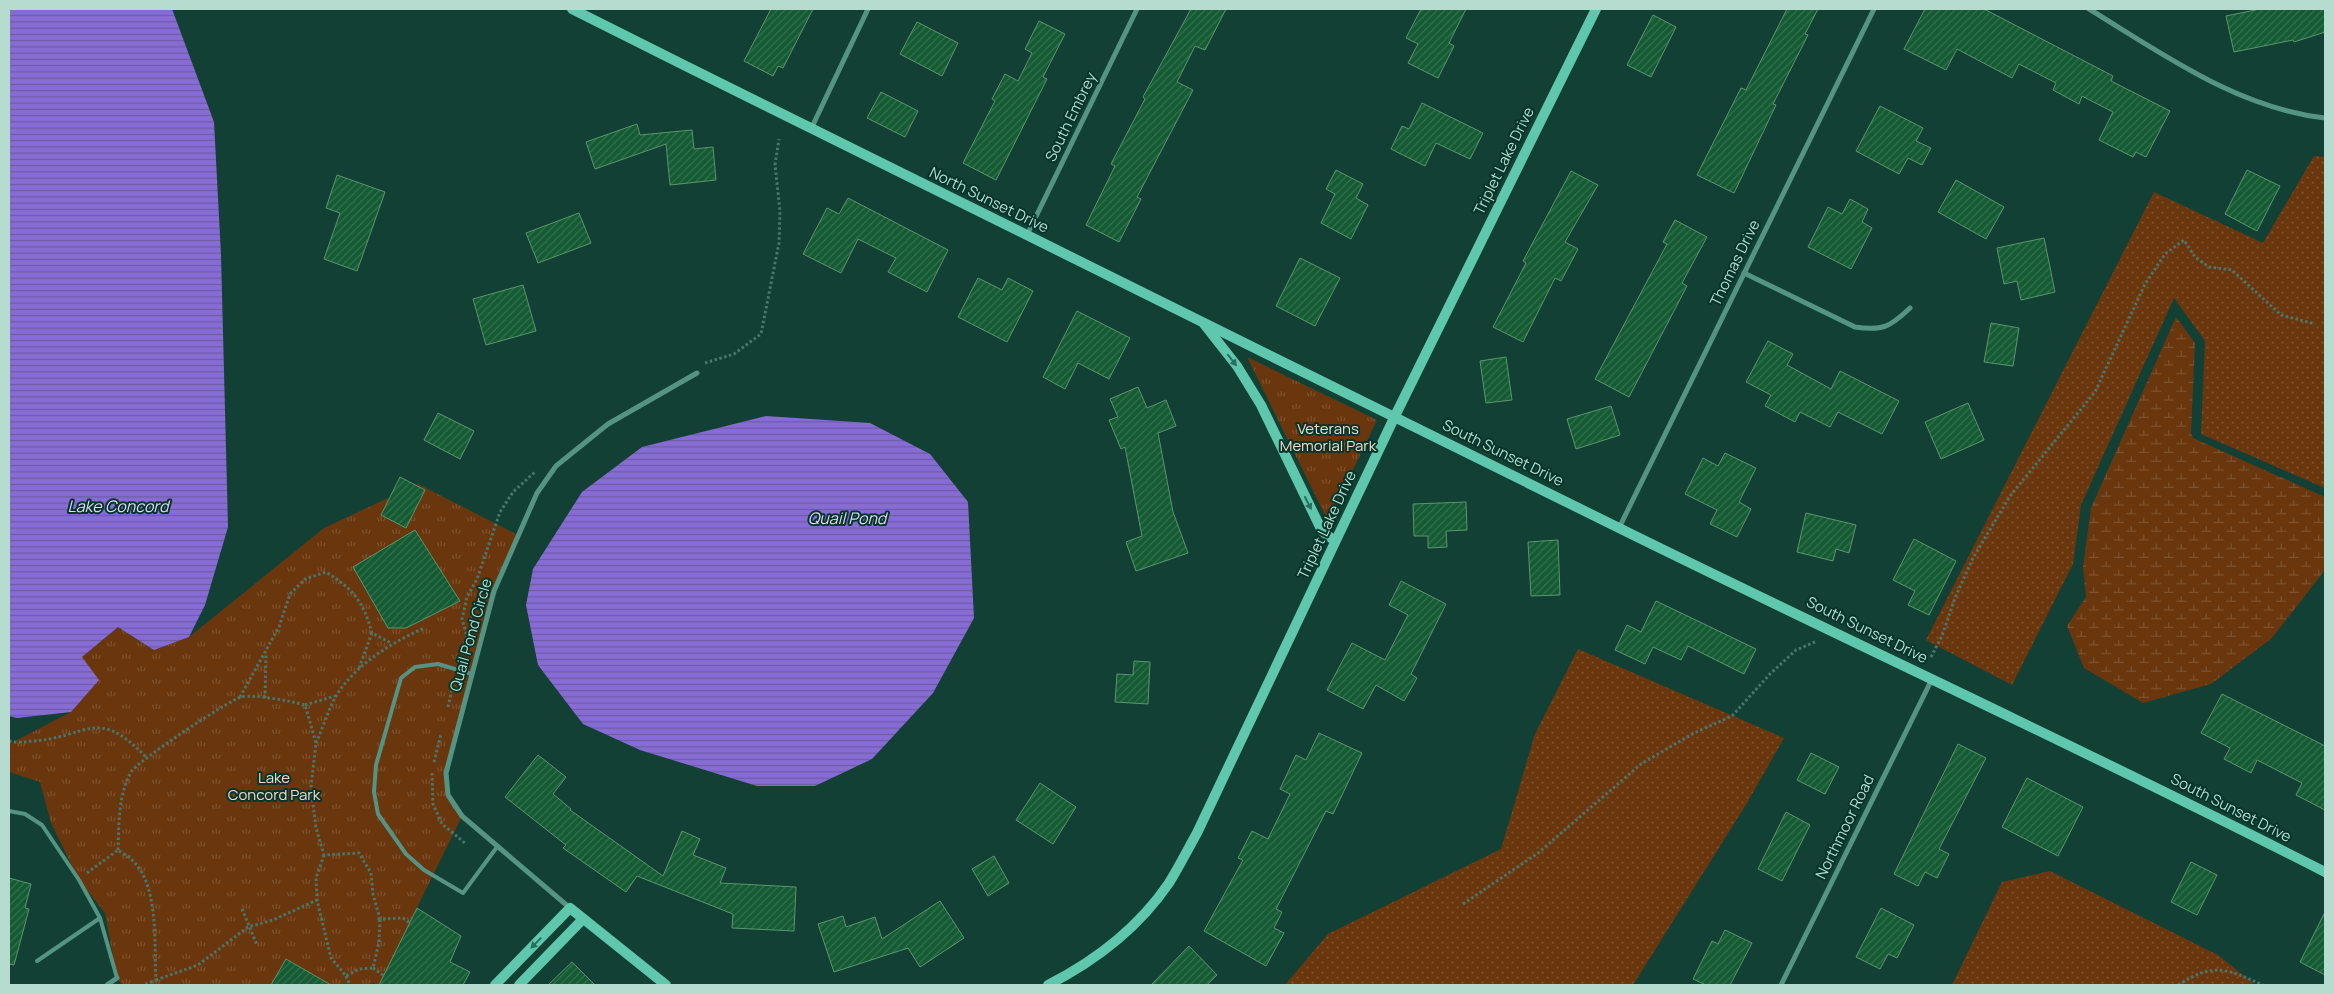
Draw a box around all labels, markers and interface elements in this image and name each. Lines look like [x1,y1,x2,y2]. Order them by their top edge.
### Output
street label: South Embrey [1040,69,1101,165]
street label: Triplet Lake Drive [1468,103,1539,218]
street label: North Sunset Drive [926,162,1053,238]
street label: Thomas Drive [1705,216,1765,310]
one-way arrow [1227,353,1238,366]
street label: South Sunset Drive [1439,414,1568,491]
park label: Veterans Memorial Park [1280,418,1377,456]
street label: Triplet Lake Drive [1292,467,1361,582]
water label: Lake Concord [68,495,171,517]
one-way arrow [1304,496,1312,511]
water label: Quail Pond [808,507,889,529]
street label: Quail Pond Circle [444,576,497,694]
street label: South Sunset Drive [1803,591,1932,668]
park label: Lake Concord Park [228,767,321,805]
street label: South Sunset Drive [2167,768,2295,847]
street label: Northmoor Road [1810,771,1879,883]
one-way arrow [530,937,542,949]

